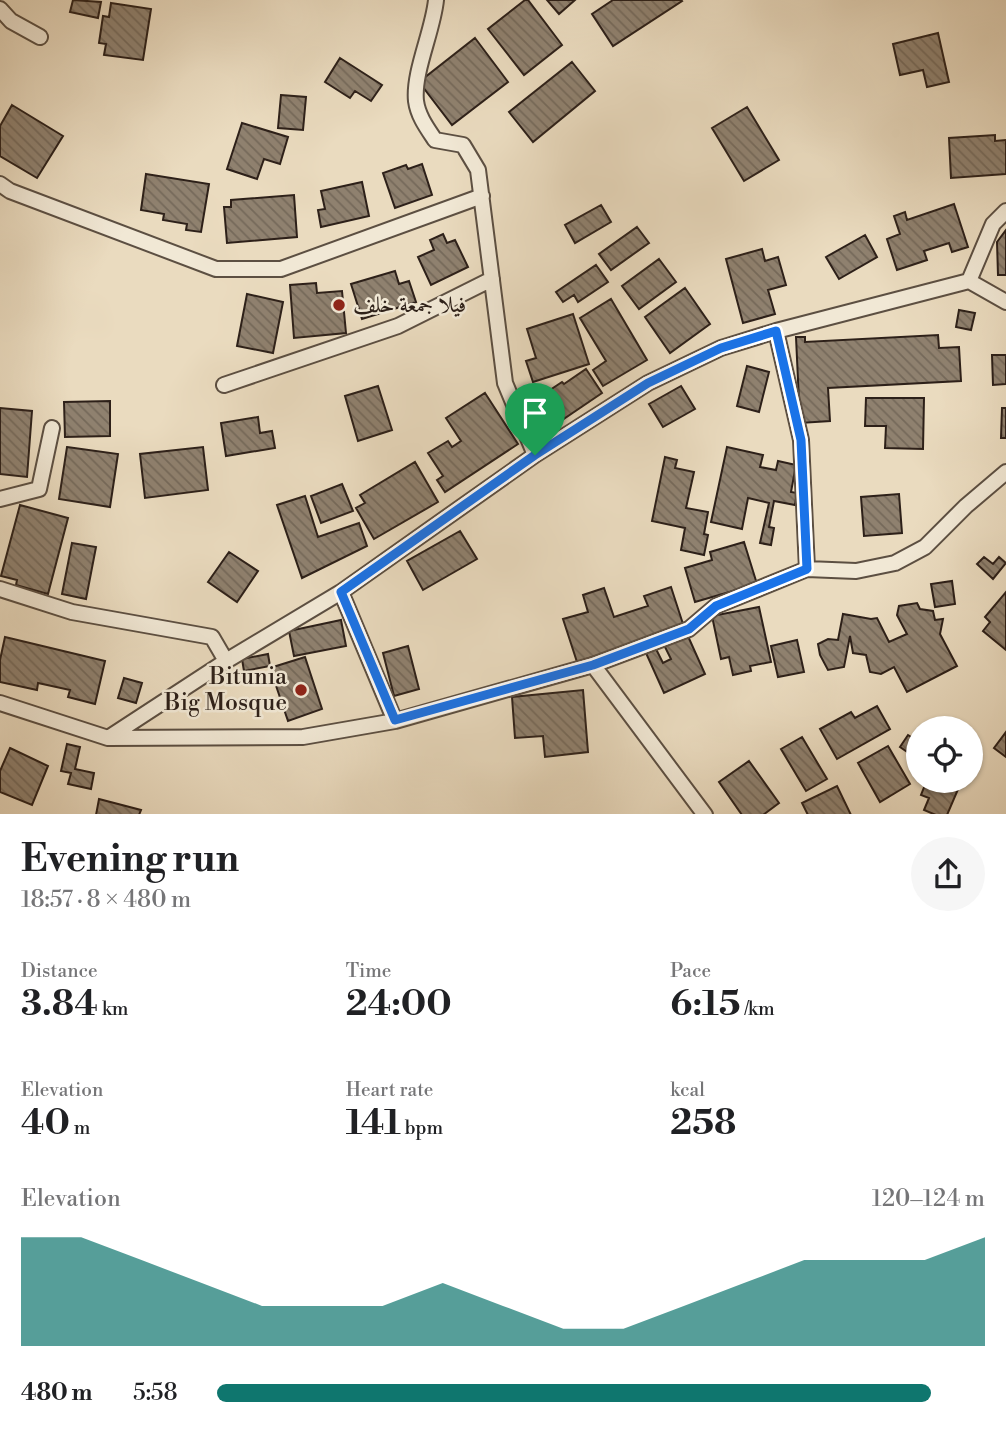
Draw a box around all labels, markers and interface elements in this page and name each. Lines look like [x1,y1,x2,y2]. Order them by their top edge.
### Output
place label: فيلا جمعة خلف [353,291,466,319]
marker: فيلا جمعة خلف [331,297,347,313]
pin [505,383,565,455]
icon: arrive [516,394,554,432]
place label: Bitunia Big Mosque [163,663,287,717]
marker: Bitunia Big Mosque [293,682,309,698]
map controls [906,716,983,793]
button: locate [906,716,983,793]
text: Evening run [21,836,239,883]
button: share [911,837,985,911]
text: 18:57 · 8 × 480 m [21,886,191,914]
text: Distance [21,959,98,983]
text: Time [346,959,391,983]
text: Pace [670,959,711,983]
text: 3.84 [21,983,98,1026]
text: 24:00 [346,983,452,1026]
text: 6:15 [670,983,740,1026]
text: km [98,997,128,1021]
text: /km [740,997,775,1021]
text: Elevation [21,1078,103,1102]
text: Heart rate [346,1078,433,1102]
text: kcal [670,1078,705,1102]
text: 40 [21,1102,70,1145]
text: 141 [346,1102,401,1145]
text: 258 [670,1102,736,1145]
text: m [70,1116,90,1140]
text: bpm [401,1116,443,1140]
text: Elevation [21,1185,121,1213]
text: 120–124 m [872,1185,985,1213]
text: 480 m [21,1379,92,1407]
text: 5:58 [133,1379,178,1407]

